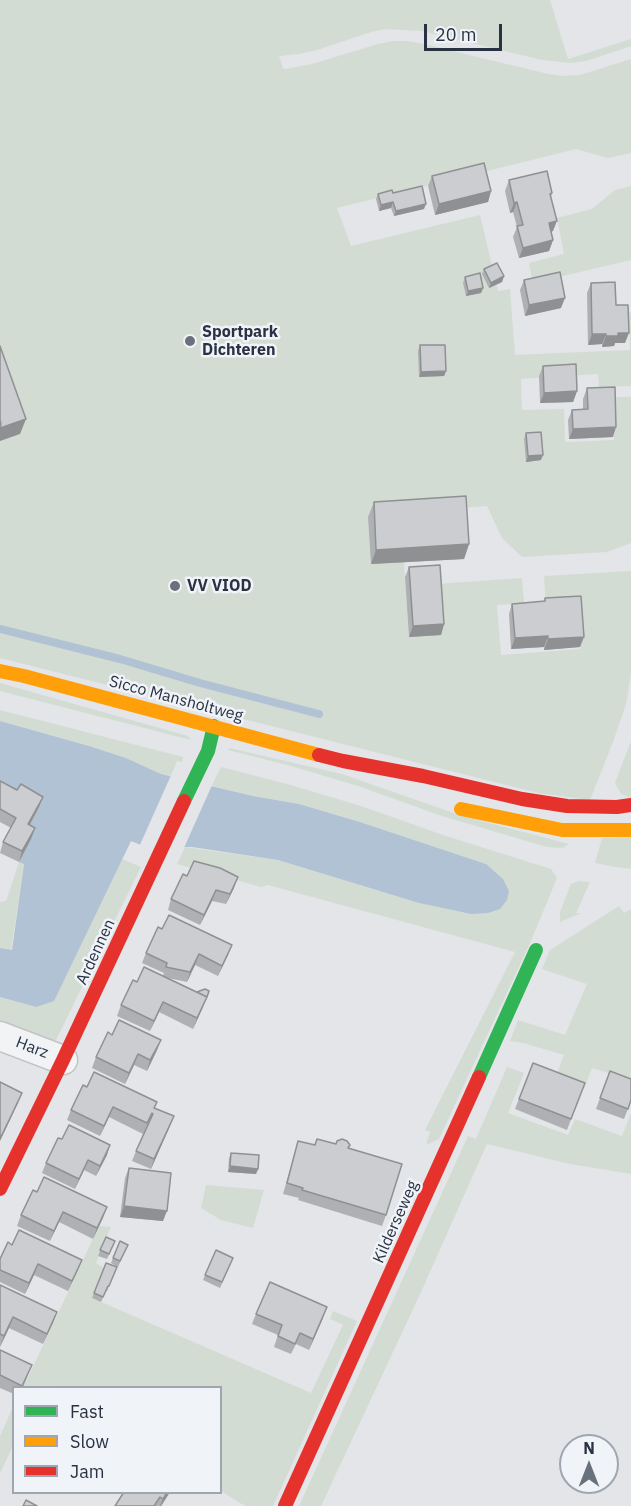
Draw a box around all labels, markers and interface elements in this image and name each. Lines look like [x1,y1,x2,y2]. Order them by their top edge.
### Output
scale bar [427,12,505,50]
text: 20 m [435,23,477,46]
place label: Sportpark Dichteren [202,322,278,360]
marker: Sportpark Dichteren [183,334,197,348]
place label: VV VIOD [187,576,252,596]
marker: VV VIOD [168,579,182,593]
street label: Sicco Mansholtweg [107,672,245,726]
street label: Ardennen [72,916,120,988]
street label: Harz [13,1033,51,1063]
street label: Kilderseweg [369,1178,423,1266]
legend [12,1386,222,1494]
text: Fast [70,1400,104,1423]
text: Slow [70,1430,109,1453]
north arrow [559,1434,619,1494]
text: N [583,1438,595,1458]
text: Jam [70,1460,105,1483]

